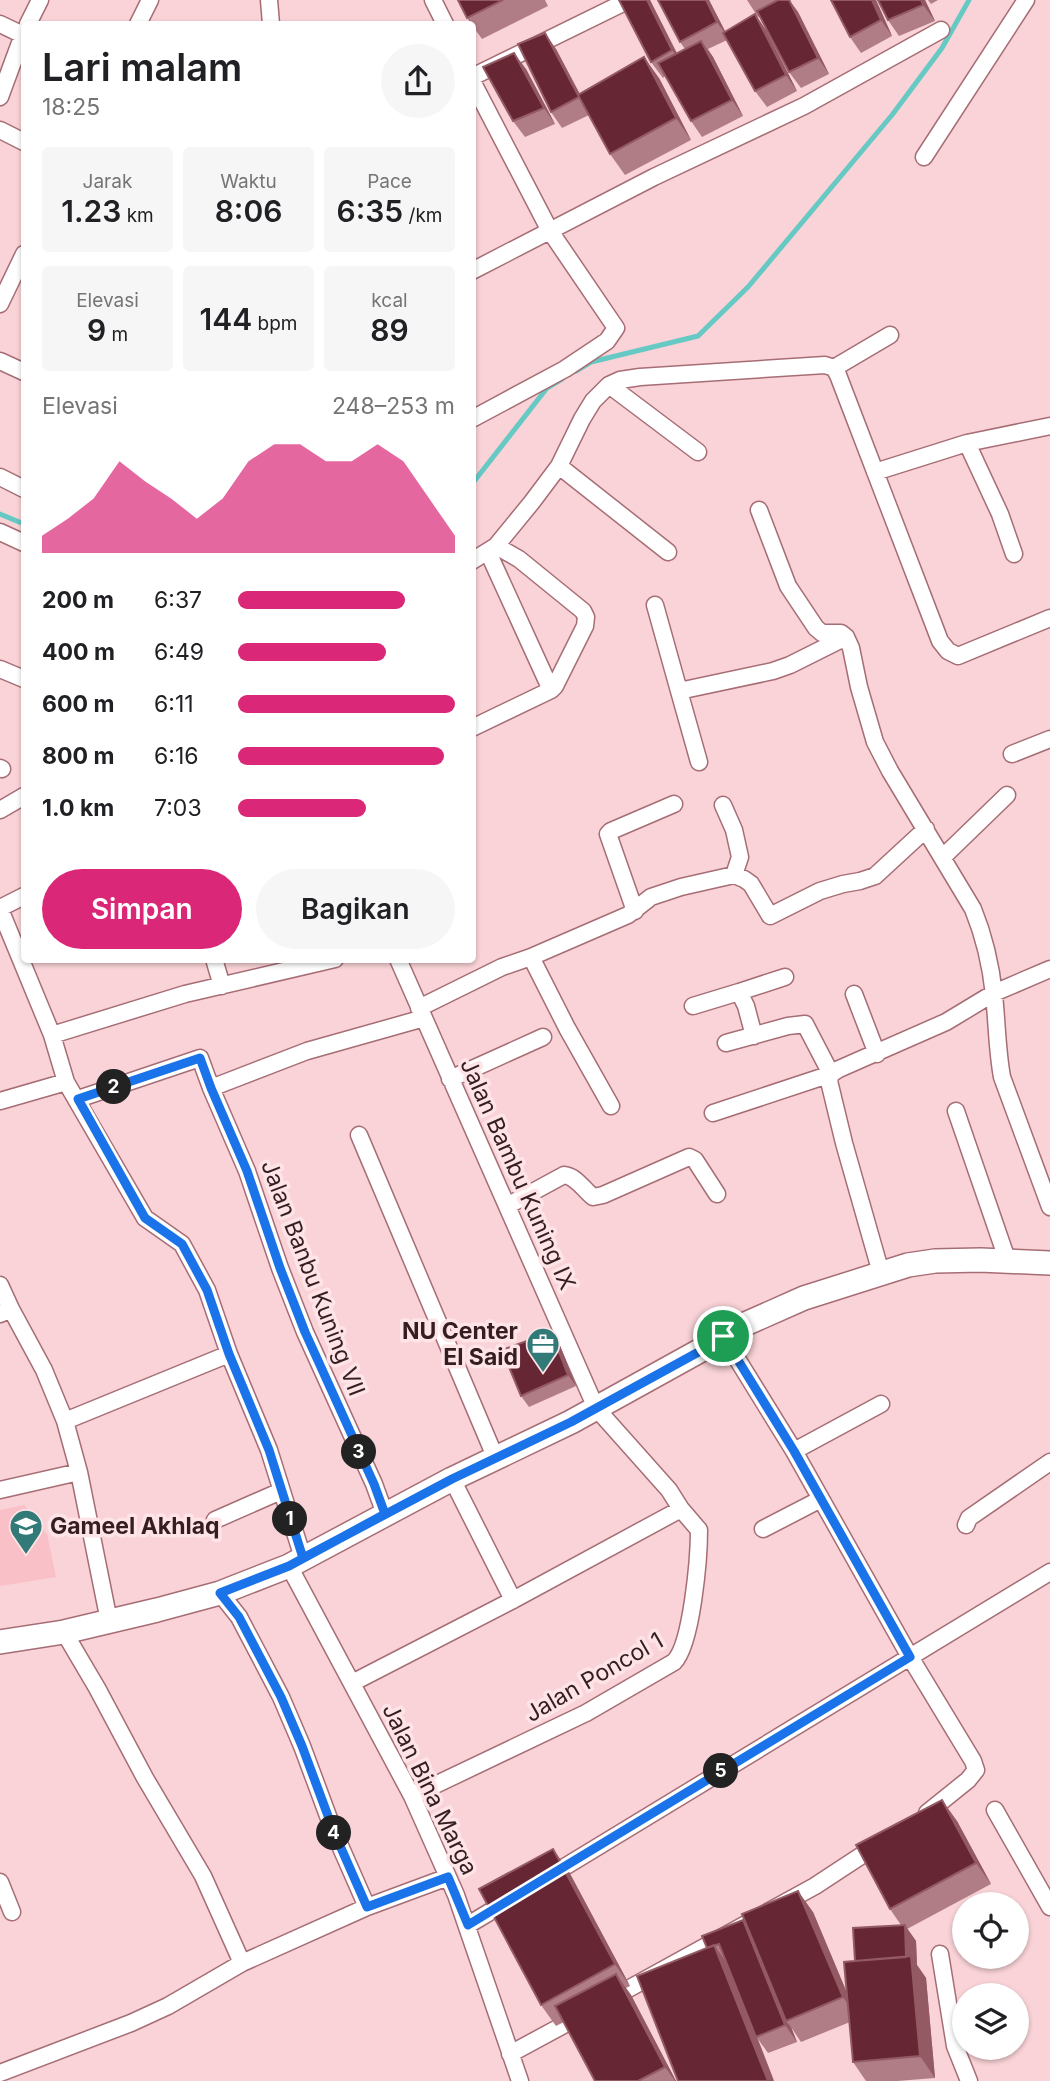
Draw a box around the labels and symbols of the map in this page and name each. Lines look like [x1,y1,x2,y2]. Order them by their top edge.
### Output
street label: Jalan Bambu Kuning IX [454,1054,582,1294]
pin: 2 [96,1070,132,1104]
street label: Jalan Banbu Kuning VII [255,1156,371,1400]
pin [693,1306,753,1366]
place label: NU Center El Said [402,1317,518,1371]
office icon: NU Center El Said [524,1325,562,1374]
pin: 3 [342,1434,376,1470]
pin: 1 [272,1502,308,1536]
school or university icon: Gameel Akhlaq [7,1507,45,1556]
place label: Gameel Akhlaq [50,1512,220,1540]
street label: Jalan Poncol 1 [520,1626,668,1728]
street label: Jalan Bina Marga [376,1699,484,1879]
pin: 5 [704,1754,738,1788]
pin: 4 [316,1815,352,1850]

